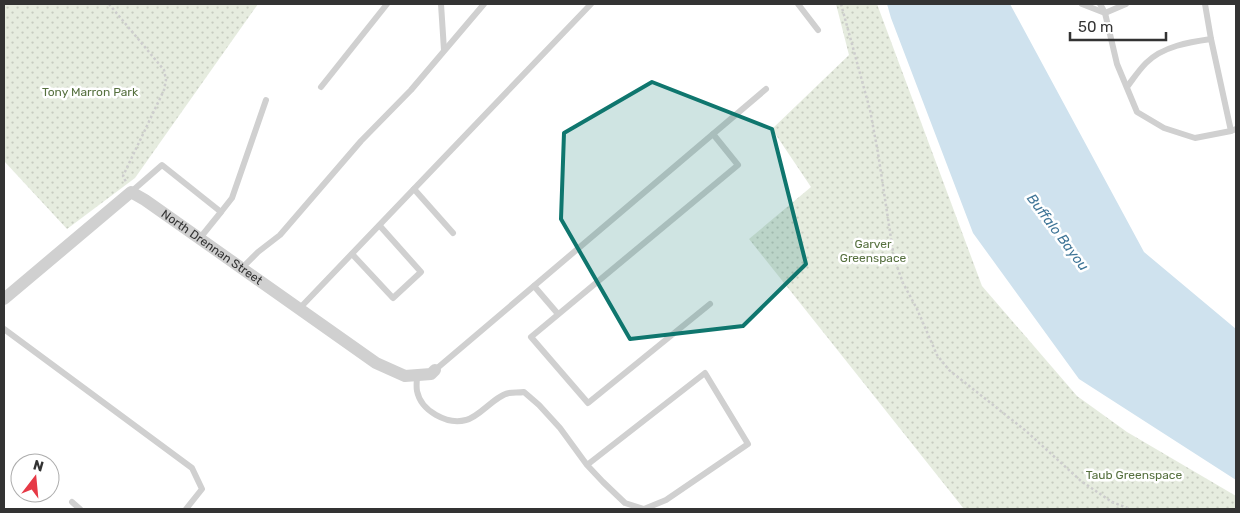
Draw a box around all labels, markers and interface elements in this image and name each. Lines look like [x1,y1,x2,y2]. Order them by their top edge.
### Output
scale bar [1070,10,1166,42]
text: 50 m [1078,18,1113,36]
park label: Tony Marron Park [42,85,139,99]
water label: Buffalo Bayou [1023,190,1092,275]
street label: North Drennan Street [159,207,265,288]
park label: Garver Greenspace [840,237,907,265]
north arrow [10,453,60,503]
text: N [31,456,46,476]
park label: Taub Greenspace [1086,468,1182,482]

